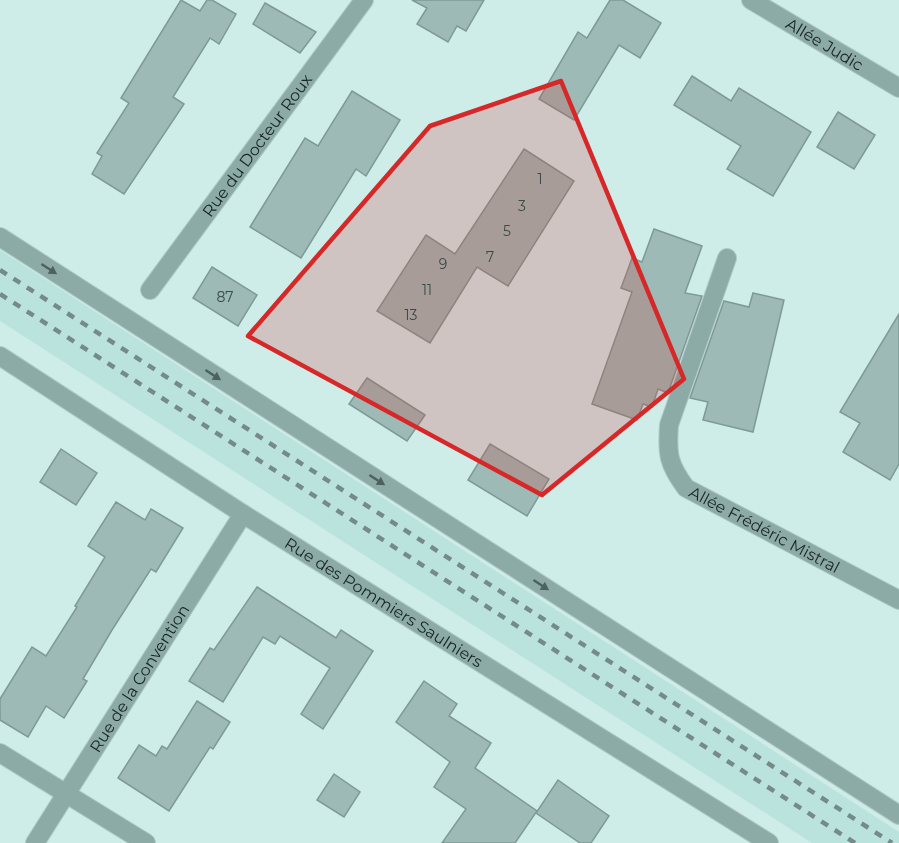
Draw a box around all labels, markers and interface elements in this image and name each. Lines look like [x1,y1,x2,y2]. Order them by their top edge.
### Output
street label: Allée Judic [783,14,867,74]
street label: Rue du Docteur Roux [198,70,316,220]
house number: 1 [537,170,543,188]
house number: 3 [518,197,526,215]
house number: 5 [503,222,511,240]
house number: 7 [486,248,494,266]
house number: 9 [439,255,447,273]
one-way arrow [41,263,57,274]
house number: 11 [422,281,432,299]
house number: 87 [216,288,234,306]
house number: 13 [405,306,418,324]
one-way arrow [204,369,220,381]
one-way arrow [369,474,385,485]
street label: Allée Frédéric Mistral [686,482,843,577]
street label: Rue des Pommiers Saulniers [281,533,487,671]
one-way arrow [533,580,549,591]
street label: Rue de la Convention [85,601,193,756]

